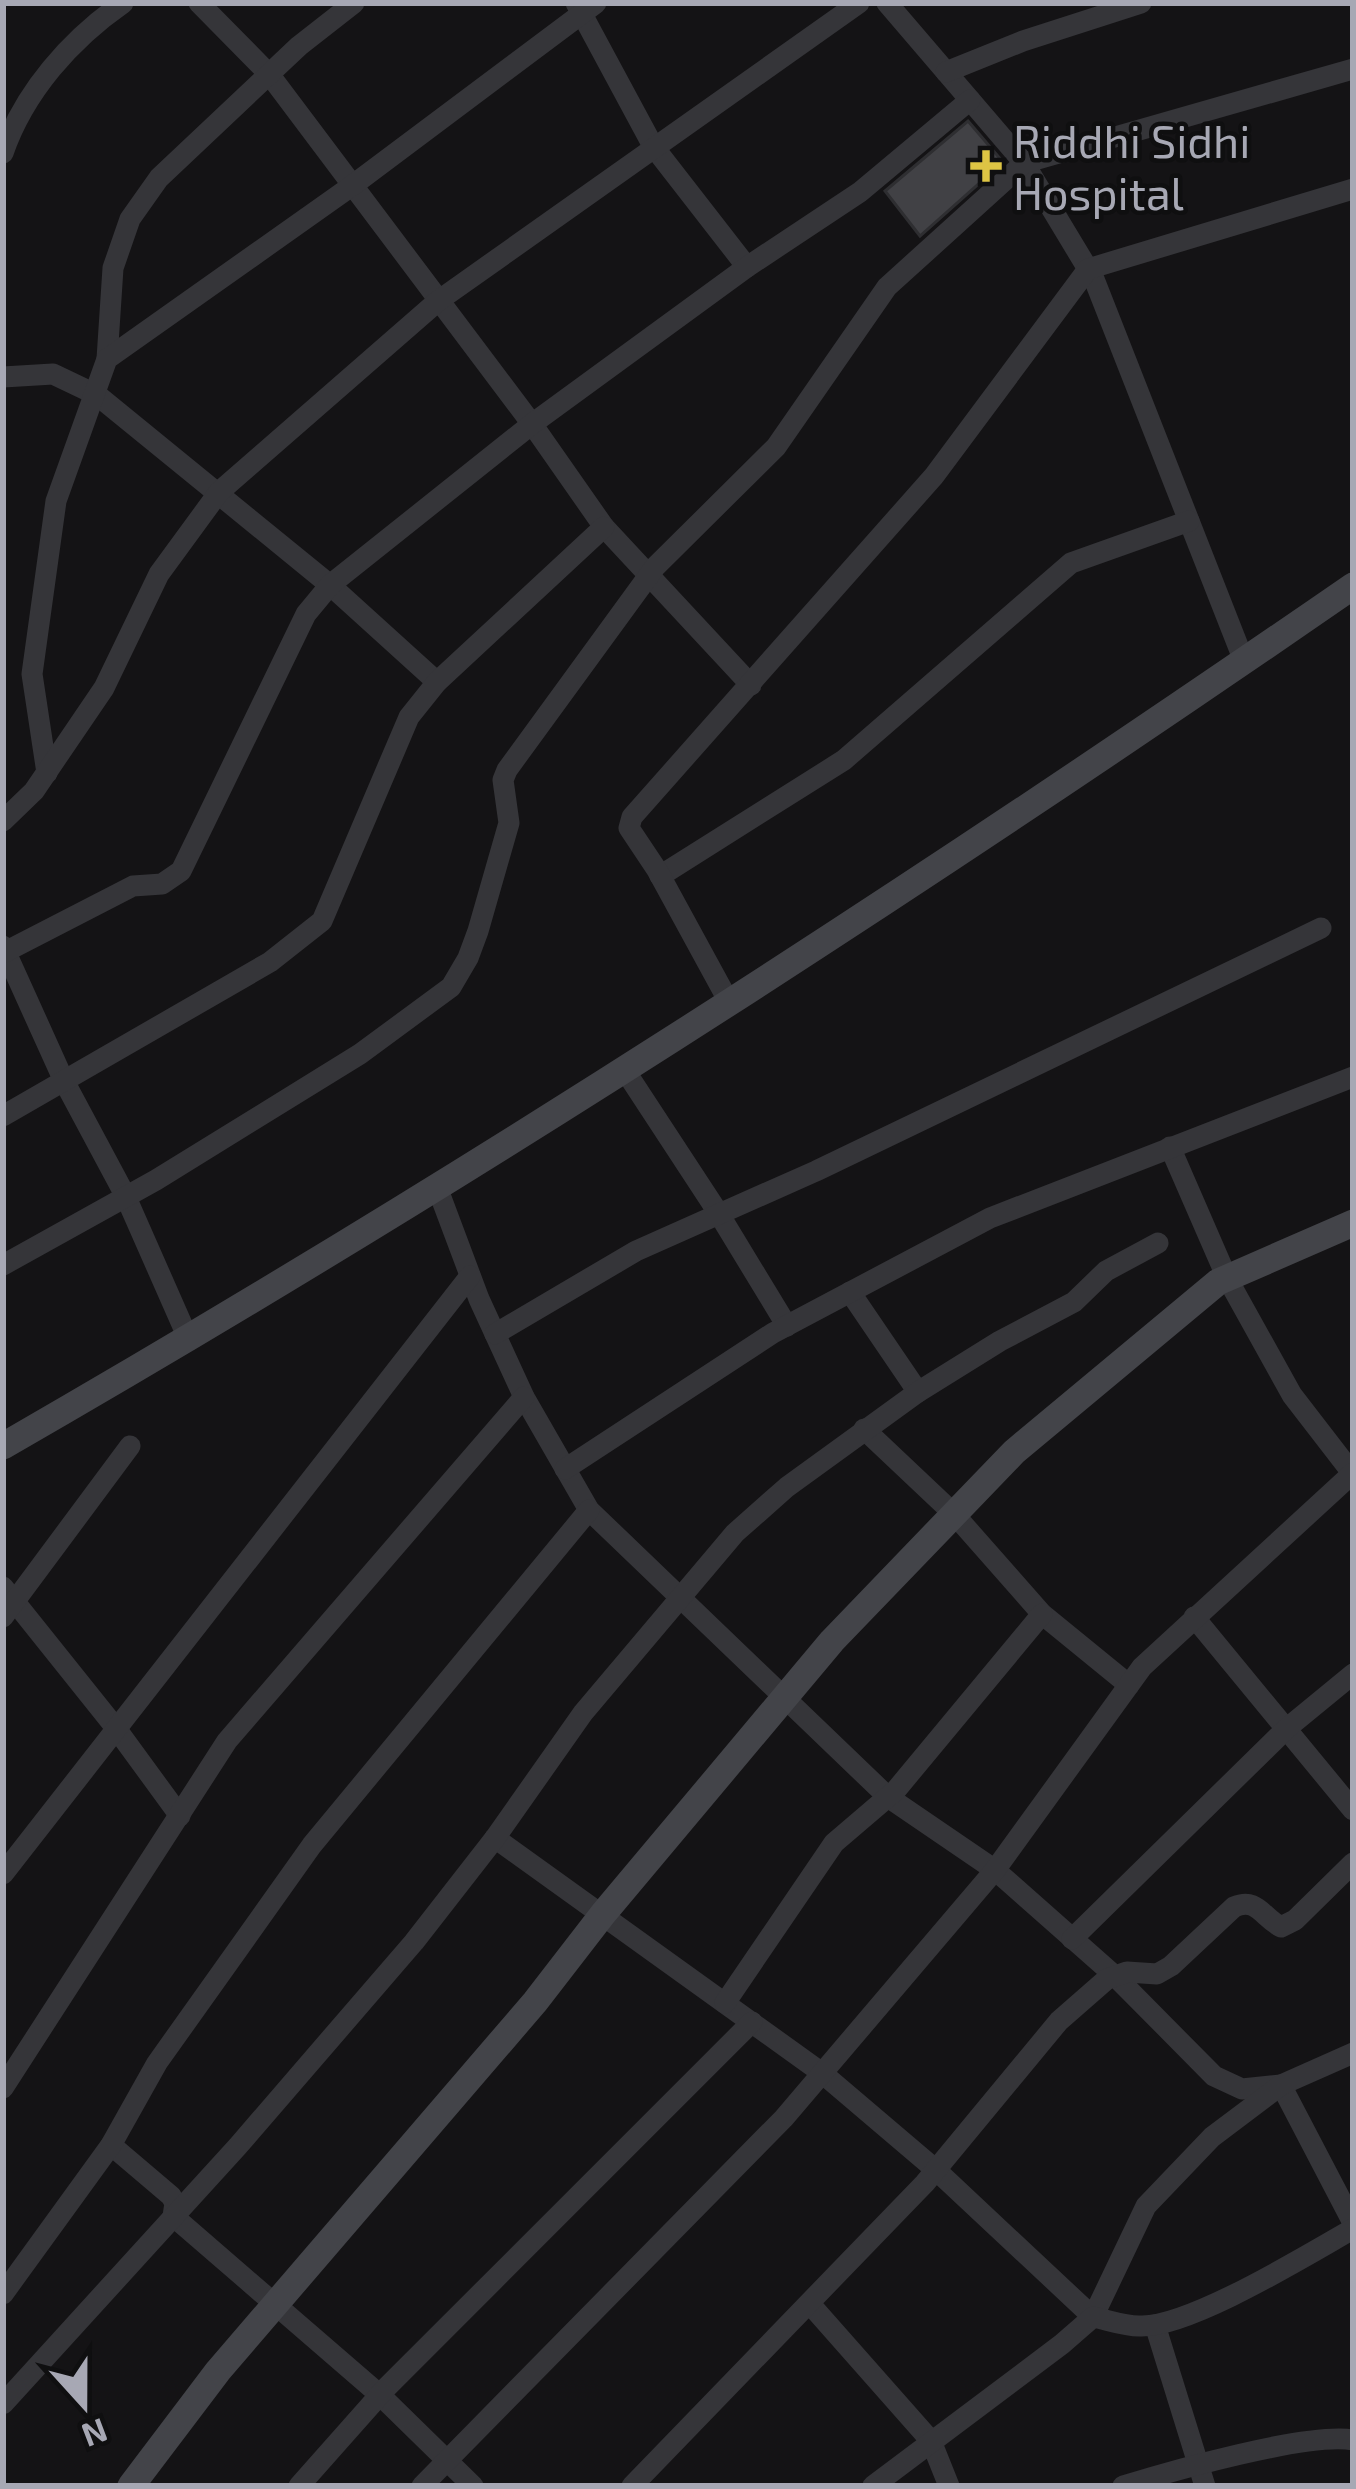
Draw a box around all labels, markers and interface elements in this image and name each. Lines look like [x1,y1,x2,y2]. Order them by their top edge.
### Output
place label: Riddhi Sidhi Hospital [1013,113,1250,219]
marker: Riddhi Sidhi Hospital [970,150,1002,182]
north arrow [24,2345,144,2465]
text: N [77,2411,113,2457]

